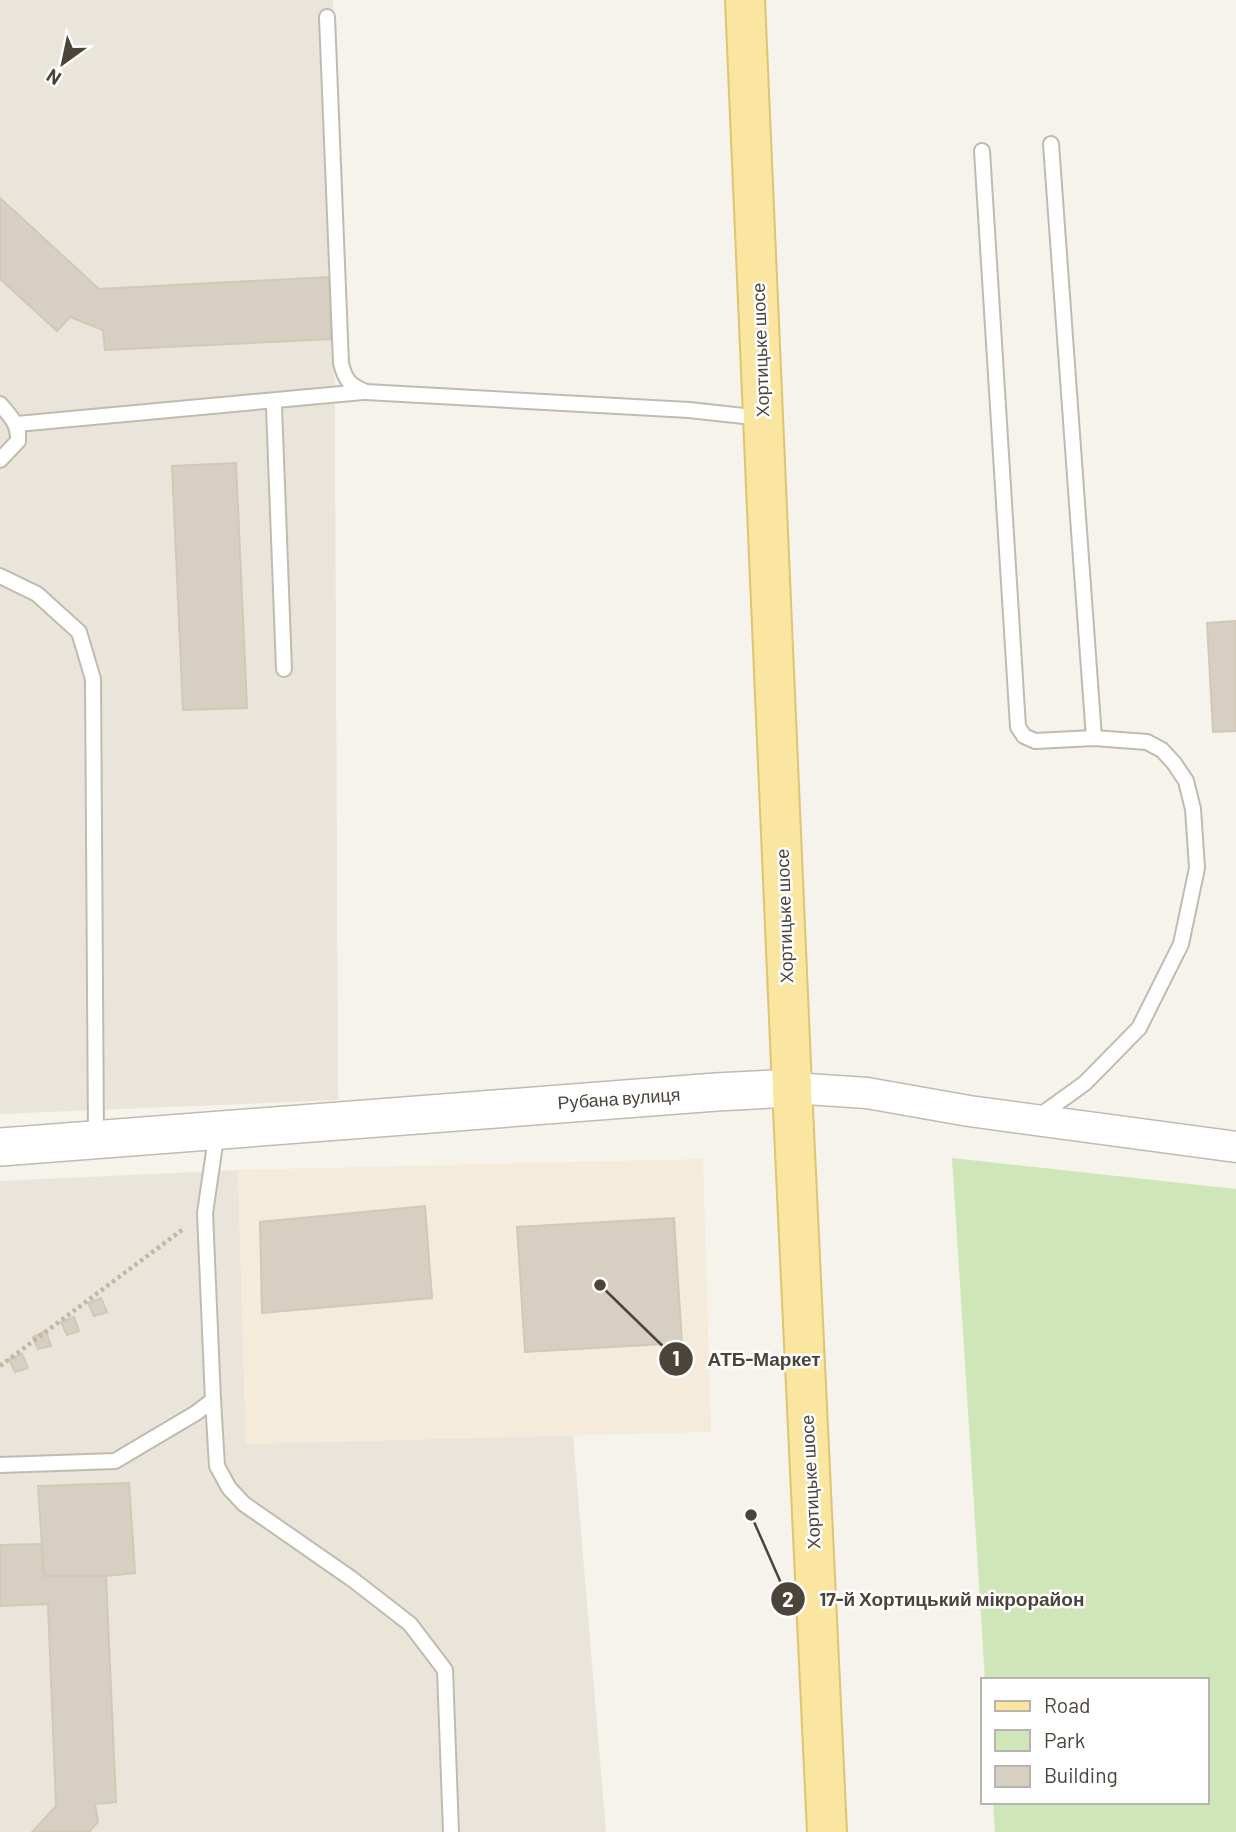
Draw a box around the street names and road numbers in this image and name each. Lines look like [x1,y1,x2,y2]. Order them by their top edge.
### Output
street label: Хортицьке шосе [747,282,773,418]
street label: Хортицьке шосе [771,848,797,984]
street label: Рубана вулиця [557,1083,681,1113]
street label: Хортицьке шосе [795,1414,825,1550]

